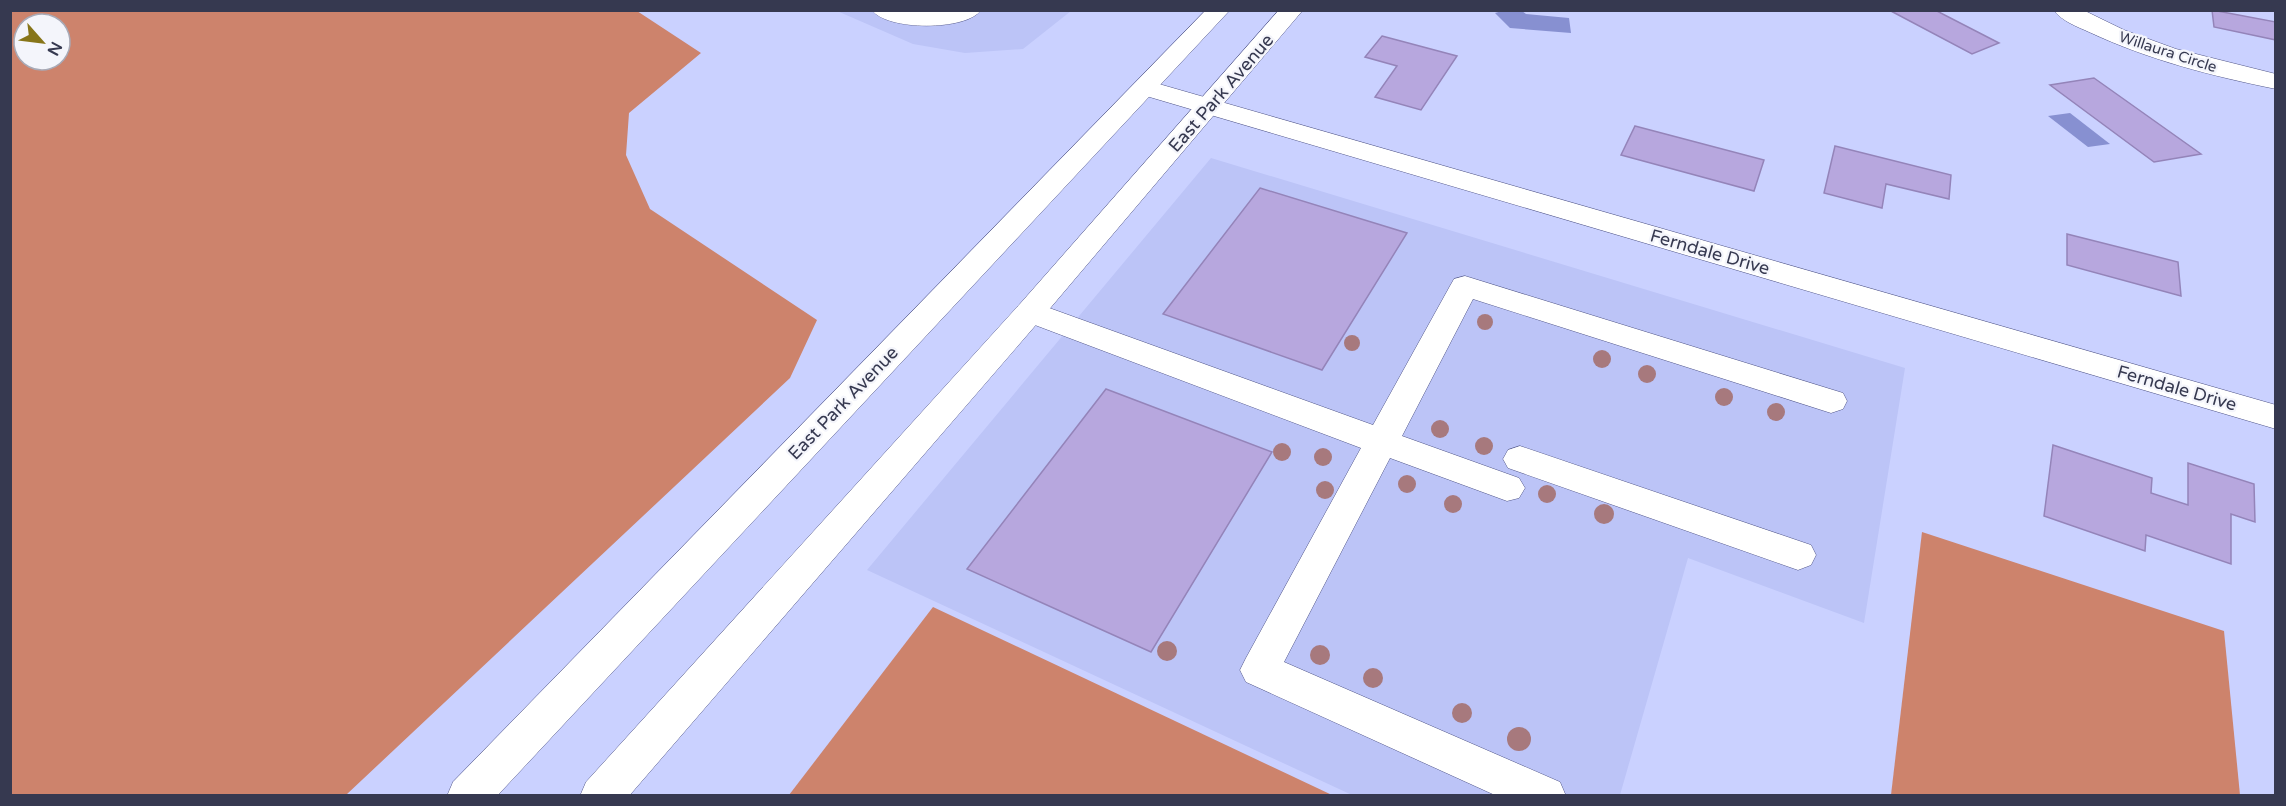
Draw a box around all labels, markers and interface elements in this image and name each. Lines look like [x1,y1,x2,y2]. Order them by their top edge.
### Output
north arrow [12,12,72,72]
street label: Willaura Circle [2117,28,2219,76]
street label: East Park Avenue [1164,29,1278,157]
text: N [43,38,66,59]
street label: Ferndale Drive [1648,224,1772,280]
street label: East Park Avenue [783,342,903,464]
street label: Ferndale Drive [2115,360,2239,416]

